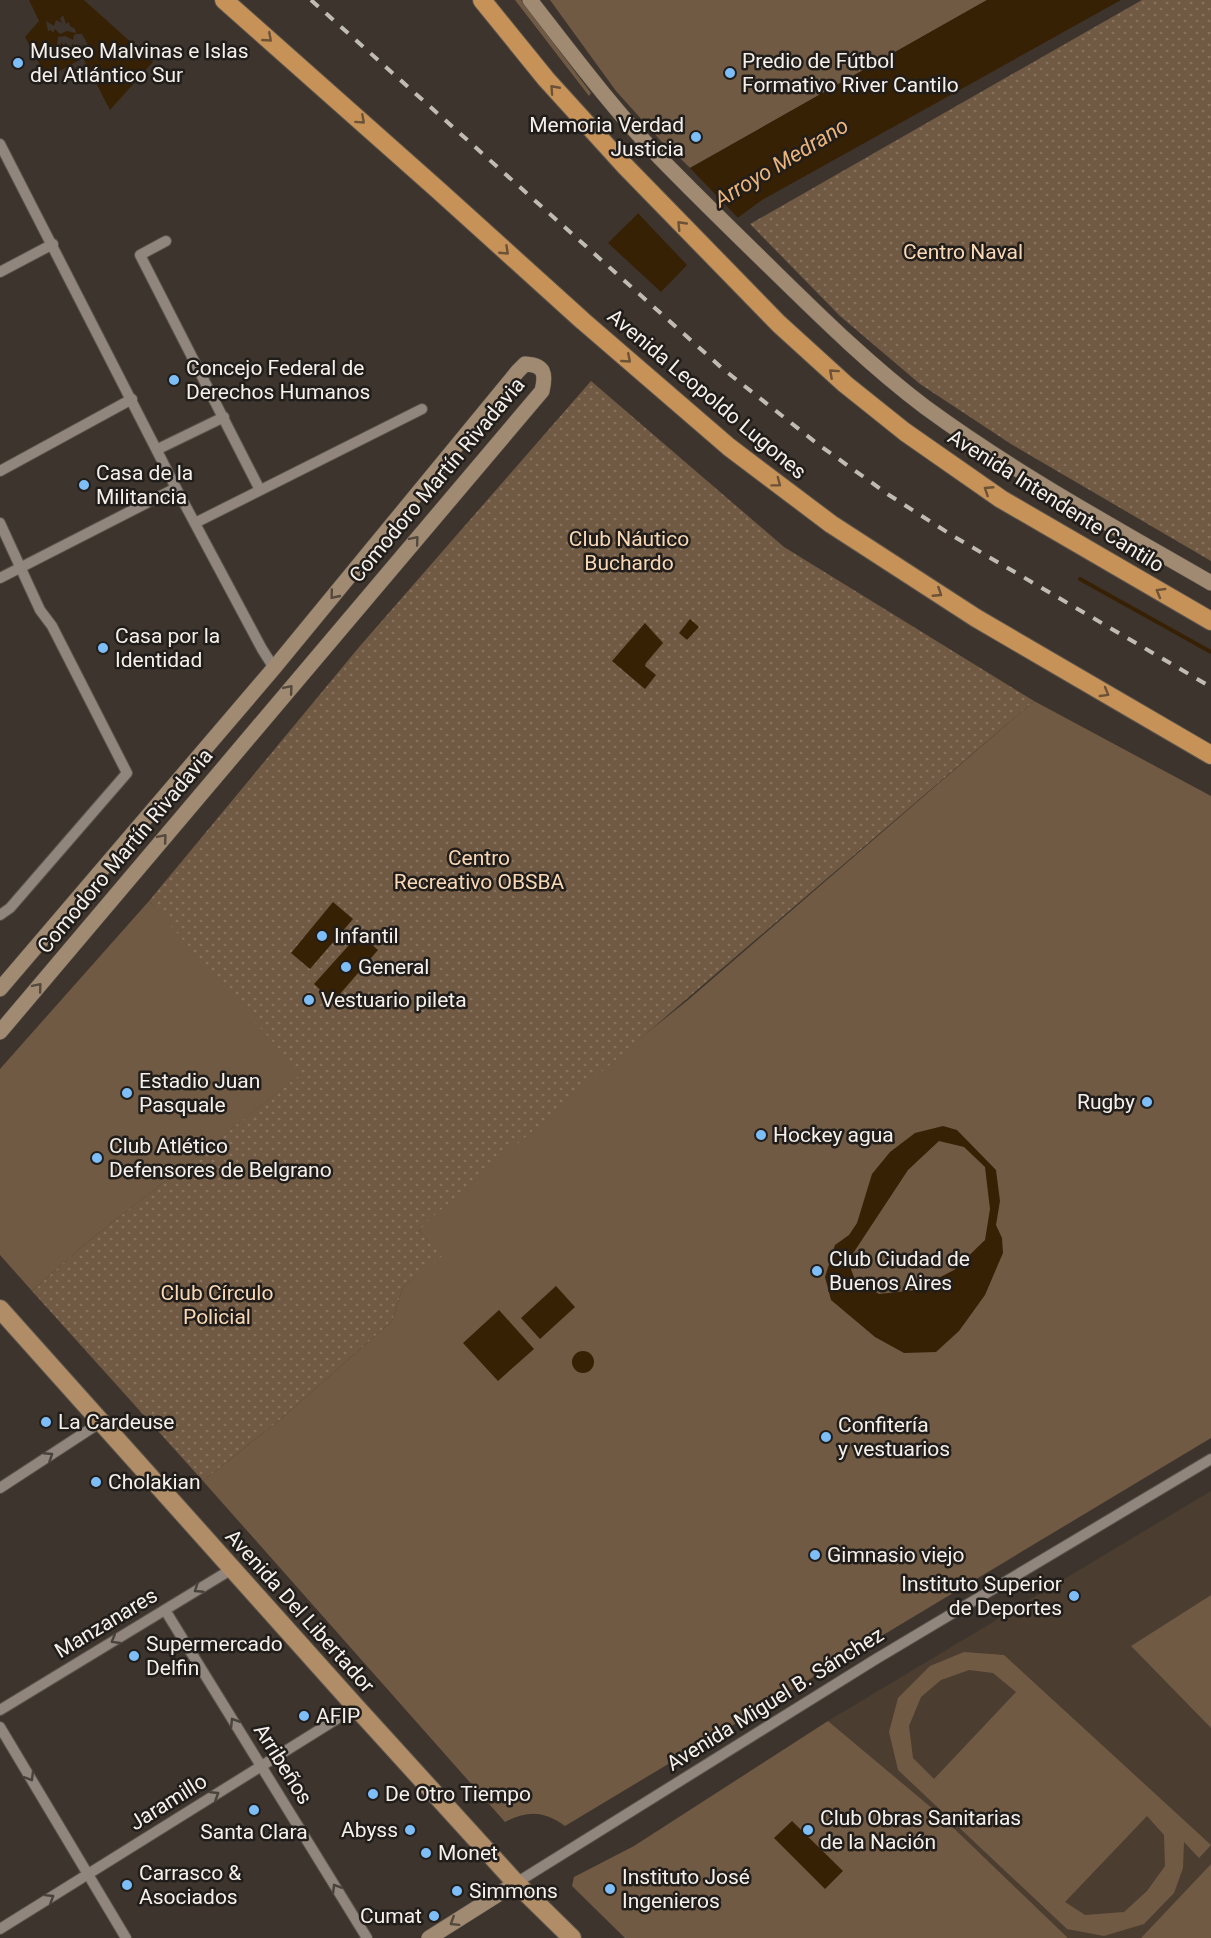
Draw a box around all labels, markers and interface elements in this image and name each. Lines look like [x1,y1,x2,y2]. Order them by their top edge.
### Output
one-way arrow [261,31,272,42]
place label: Museo Malvinas e Islas del Atlántico Sur [30,39,249,87]
place label: Predio de Fútbol Formativo River Cantilo [742,49,959,97]
marker: Museo Malvinas e Islas del Atlántico Sur [11,56,25,70]
marker: Predio de Fútbol Formativo River Cantilo [723,66,737,80]
one-way arrow [550,85,561,95]
one-way arrow [354,113,365,124]
place label: Memoria Verdad Justicia [529,113,684,161]
water label: Arroyo Medrano [709,113,853,213]
marker: Memoria Verdad Justicia [689,130,703,144]
one-way arrow [678,221,689,232]
park label: Centro Naval [903,240,1023,264]
one-way arrow [499,244,509,255]
street label: Avenida Leopoldo Lugones [603,304,811,484]
one-way arrow [620,352,631,363]
place label: Concejo Federal de Derechos Humanos [186,356,370,404]
one-way arrow [829,369,839,380]
marker: Concejo Federal de Derechos Humanos [167,373,181,387]
street label: Comodoro Martín Rivadavia [344,373,530,587]
street label: Avenida Intendente Cantilo [944,425,1168,577]
place label: Casa de la Militancia [96,461,193,509]
one-way arrow [771,476,782,487]
marker: Casa de la Militancia [77,478,91,492]
one-way arrow [984,486,995,497]
park label: Club Náutico Buchardo [569,527,689,575]
one-way arrow [408,536,419,547]
one-way arrow [931,586,942,597]
one-way arrow [330,588,341,599]
one-way arrow [1156,588,1166,599]
place label: Casa por la Identidad [115,624,220,672]
marker: Casa por la Identidad [96,641,110,655]
one-way arrow [282,685,293,696]
one-way arrow [1099,686,1109,698]
street label: Comodoro Martín Rivadavia [32,744,218,958]
one-way arrow [156,834,167,845]
park label: Centro Recreativo OBSBA [394,846,565,894]
place label: Infantil [334,924,399,948]
marker: Infantil [315,929,329,943]
place label: General [358,955,429,979]
marker: General [339,960,353,974]
one-way arrow [30,983,41,994]
place label: Vestuario pileta [321,988,467,1012]
marker: Vestuario pileta [302,993,316,1007]
place label: Estadio Juan Pasquale [139,1069,260,1117]
marker: Estadio Juan Pasquale [120,1086,134,1100]
place label: Rugby [1077,1090,1135,1114]
marker: Rugby [1140,1095,1154,1109]
place label: Hockey agua [773,1123,894,1147]
marker: Hockey agua [754,1128,768,1142]
place label: Club Atlético Defensores de Belgrano [109,1134,332,1182]
marker: Club Atlético Defensores de Belgrano [90,1151,104,1165]
place label: Club Ciudad de Buenos Aires [829,1247,970,1295]
marker: Club Ciudad de Buenos Aires [810,1264,824,1278]
park label: Club Círculo Policial [161,1281,273,1329]
place label: La Cardeuse [58,1410,174,1434]
place label: Confitería y vestuarios [838,1413,950,1461]
marker: La Cardeuse [39,1415,53,1429]
marker: Confitería y vestuarios [819,1430,833,1444]
one-way arrow [42,1452,53,1463]
place label: Cholakian [108,1470,201,1494]
marker: Cholakian [89,1475,103,1489]
street label: Avenida Del Libertador [220,1525,380,1697]
place label: Gimnasio viejo [827,1543,964,1567]
marker: Gimnasio viejo [808,1548,822,1562]
place label: Instituto Superior de Deportes [901,1572,1062,1620]
one-way arrow [194,1582,205,1593]
street label: Manzanares [50,1583,162,1663]
marker: Instituto Superior de Deportes [1067,1589,1081,1603]
street label: Avenida Miguel B. Sánchez [662,1622,888,1776]
place label: Supermercado Delfin [146,1632,283,1680]
one-way arrow [111,1633,121,1645]
marker: Supermercado Delfin [127,1649,141,1663]
place label: AFIP [316,1704,360,1728]
marker: AFIP [297,1709,311,1723]
one-way arrow [230,1718,242,1728]
street label: Arribeños [249,1719,317,1809]
street label: Jaramillo [125,1769,211,1835]
one-way arrow [23,1771,34,1781]
place label: De Otro Tiempo [385,1782,531,1806]
marker: De Otro Tiempo [366,1787,380,1801]
one-way arrow [209,1792,220,1803]
marker: Santa Clara [247,1803,261,1817]
place label: Club Obras Sanitarias de la Nación [820,1806,1021,1854]
place label: Abyss [341,1818,398,1842]
place label: Santa Clara [200,1820,308,1844]
marker: Abyss [403,1823,417,1837]
marker: Club Obras Sanitarias de la Nación [801,1823,815,1837]
place label: Monet [438,1841,498,1865]
marker: Monet [419,1846,433,1860]
place label: Carrasco & Asociados [139,1861,241,1909]
place label: Instituto José Ingenieros [622,1865,750,1913]
marker: Carrasco & Asociados [120,1878,134,1892]
place label: Simmons [469,1879,558,1903]
marker: Instituto José Ingenieros [603,1882,617,1896]
one-way arrow [332,1884,344,1894]
marker: Simmons [450,1884,464,1898]
one-way arrow [44,1893,54,1905]
place label: Cumat [360,1904,422,1928]
marker: Cumat [427,1909,441,1923]
one-way arrow [450,1914,460,1926]

